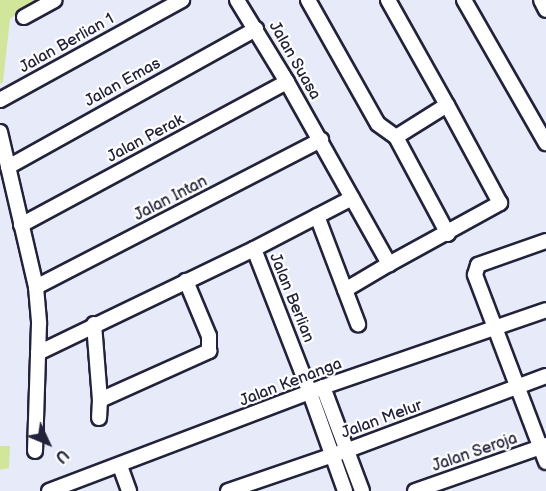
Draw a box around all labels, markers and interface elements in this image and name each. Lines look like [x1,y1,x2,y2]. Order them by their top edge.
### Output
street label: Jalan Berlian 1 [16,10,118,78]
street label: Jalan Suasa [264,18,324,104]
street label: Jalan Emas [82,54,164,112]
street label: Jalan Perak [104,111,188,167]
street label: Jalan Intan [131,172,211,226]
street label: Jalan Berlian [264,251,318,345]
street label: Jalan Kenanga [237,355,345,411]
street label: Jalan Melur [339,397,425,443]
north arrow [18,413,78,473]
street label: Jalan Seroja [430,429,520,477]
text: U [51,445,72,467]

